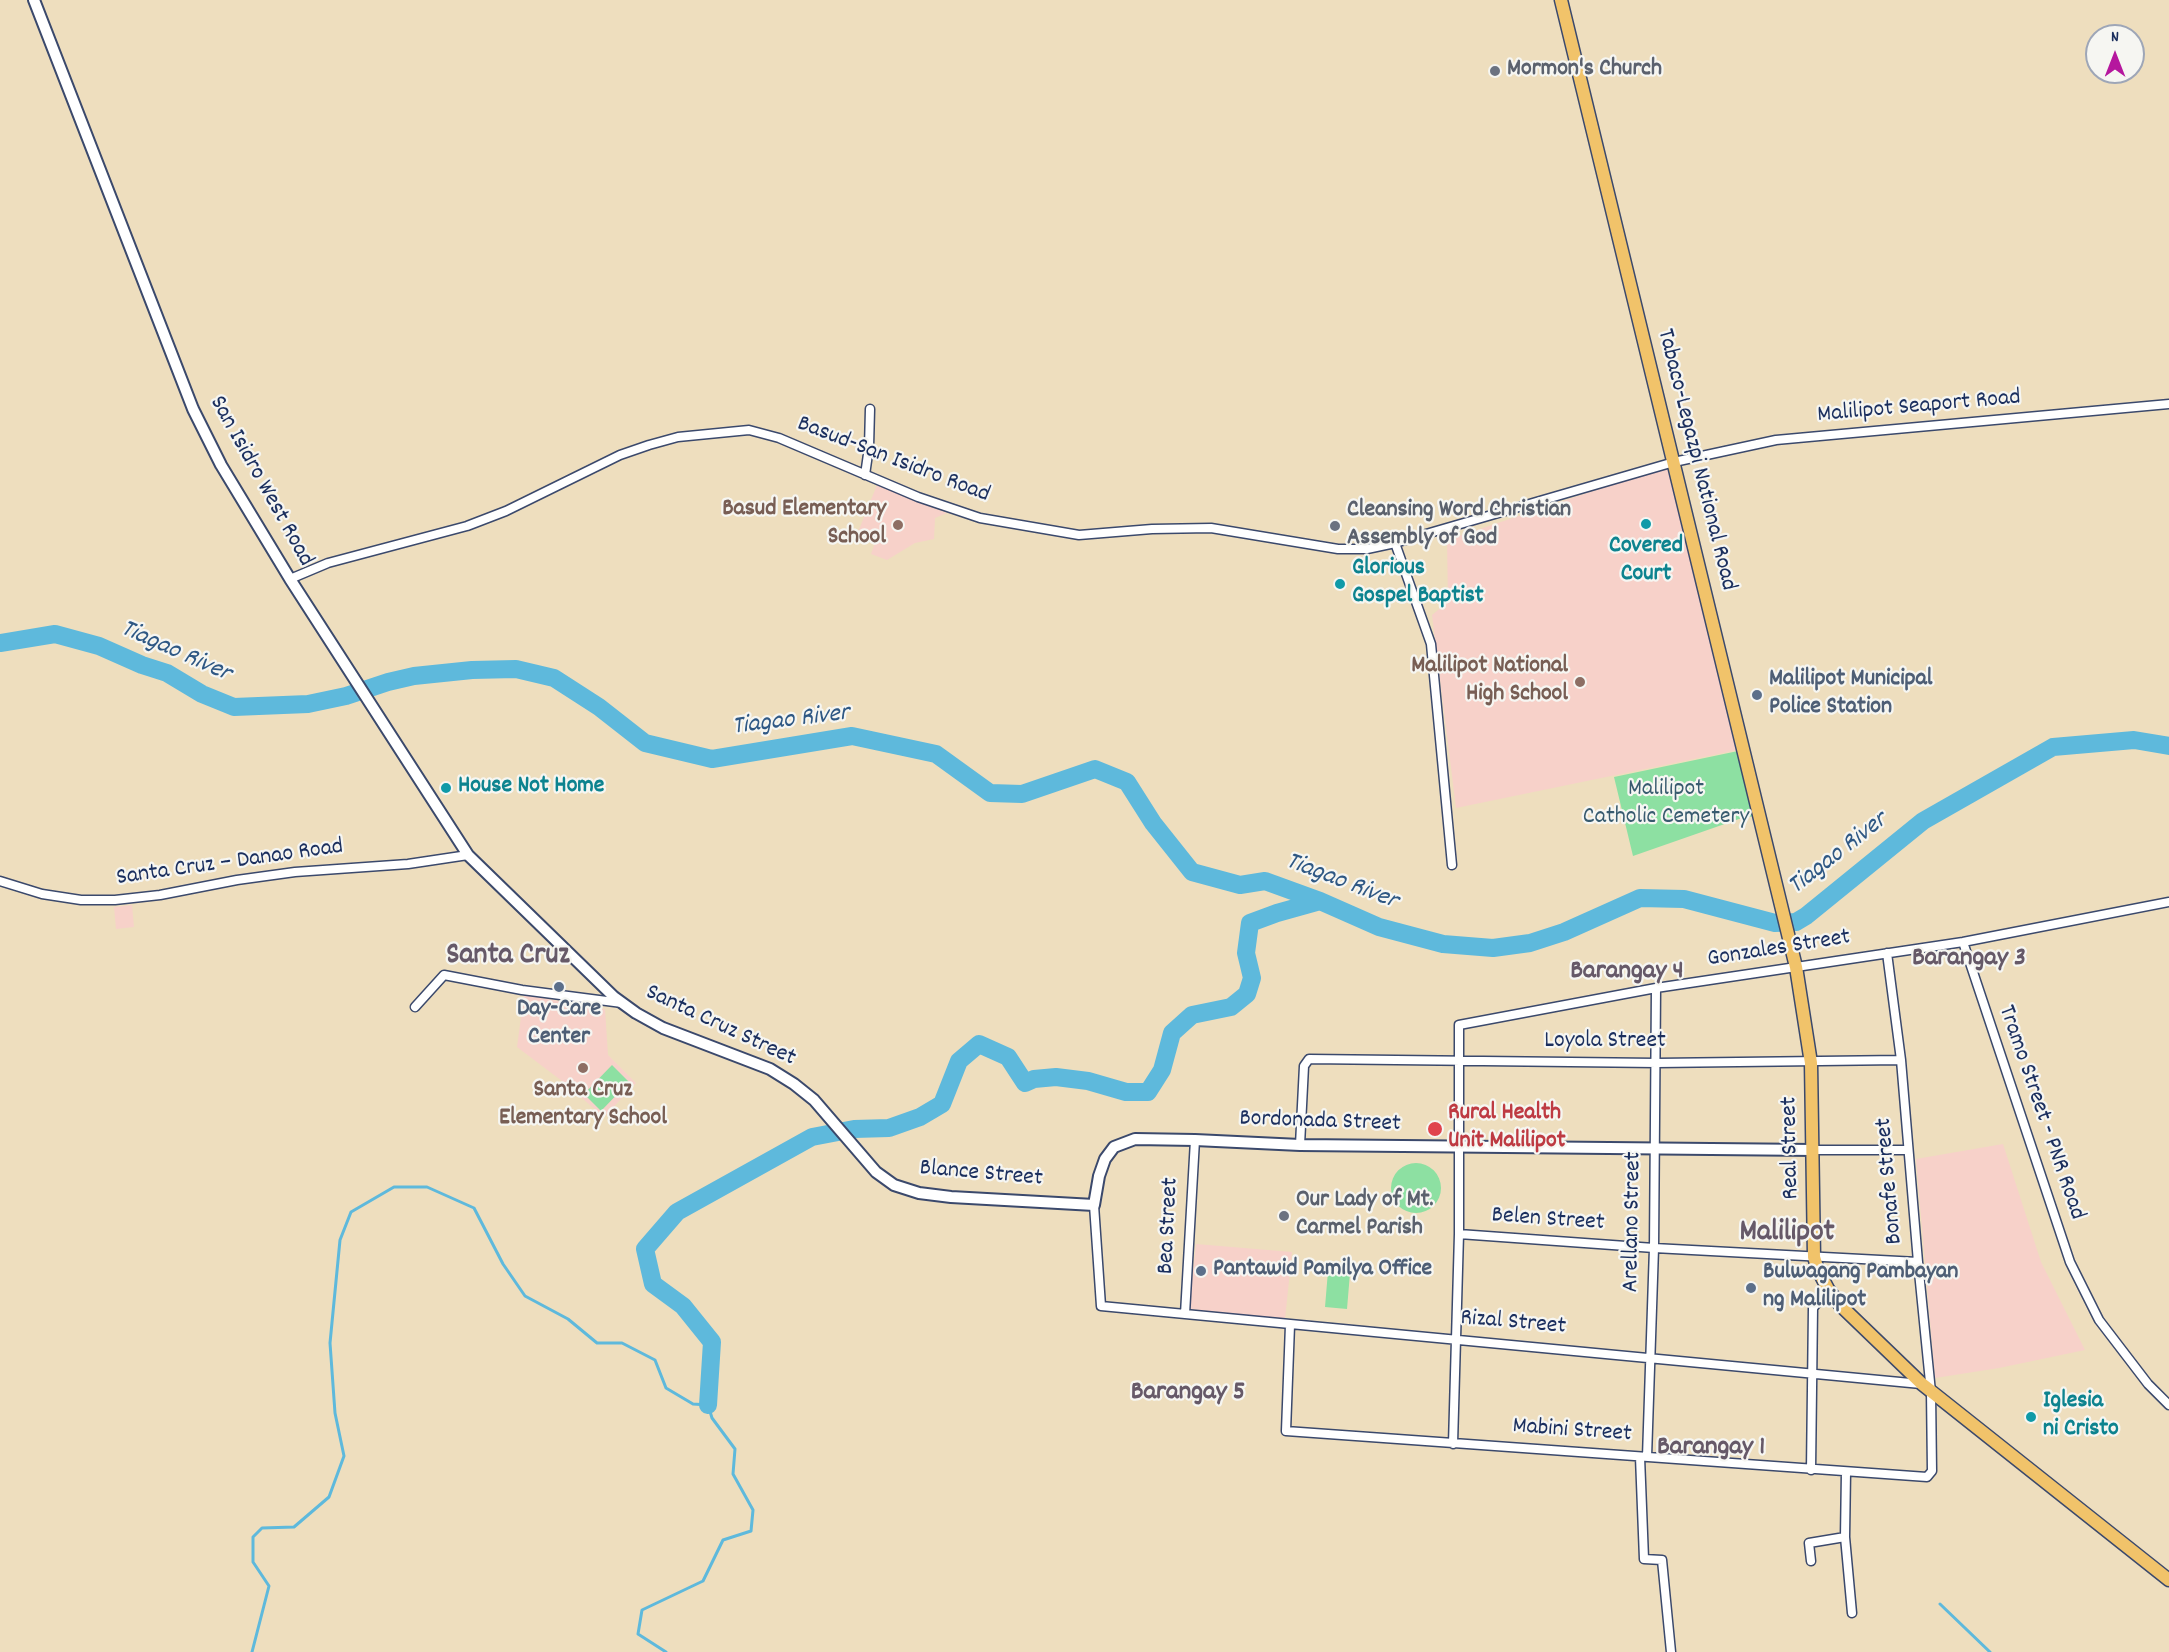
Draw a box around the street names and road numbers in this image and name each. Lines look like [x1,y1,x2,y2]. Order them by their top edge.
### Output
street label: Tabaco-Legazpi National Road [1649,326,1741,594]
street label: Malilipot Seaport Road [1816,385,2022,431]
street label: San Isidro West Road [201,392,319,572]
street label: Basud-San Isidro Road [793,411,993,511]
street label: Santa Cruz – Danao Road [115,834,345,894]
street label: Gonzales Street [1705,924,1853,976]
street label: Santa Cruz Street [640,980,800,1074]
street label: Tramo Street - PNR Road [1990,1002,2090,1224]
street label: Loyola Street [1544,1029,1666,1057]
street label: Real Street [1777,1096,1807,1200]
street label: Bordonada Street [1239,1106,1401,1140]
street label: Bonafe Street [1871,1116,1911,1246]
street label: Arellano Street [1618,1151,1650,1293]
street label: Blance Street [918,1155,1044,1195]
street label: Bea Street [1153,1177,1187,1275]
street label: Belen Street [1491,1203,1605,1239]
street label: Rizal Street [1459,1305,1567,1343]
street label: Mabini Street [1511,1413,1633,1451]

